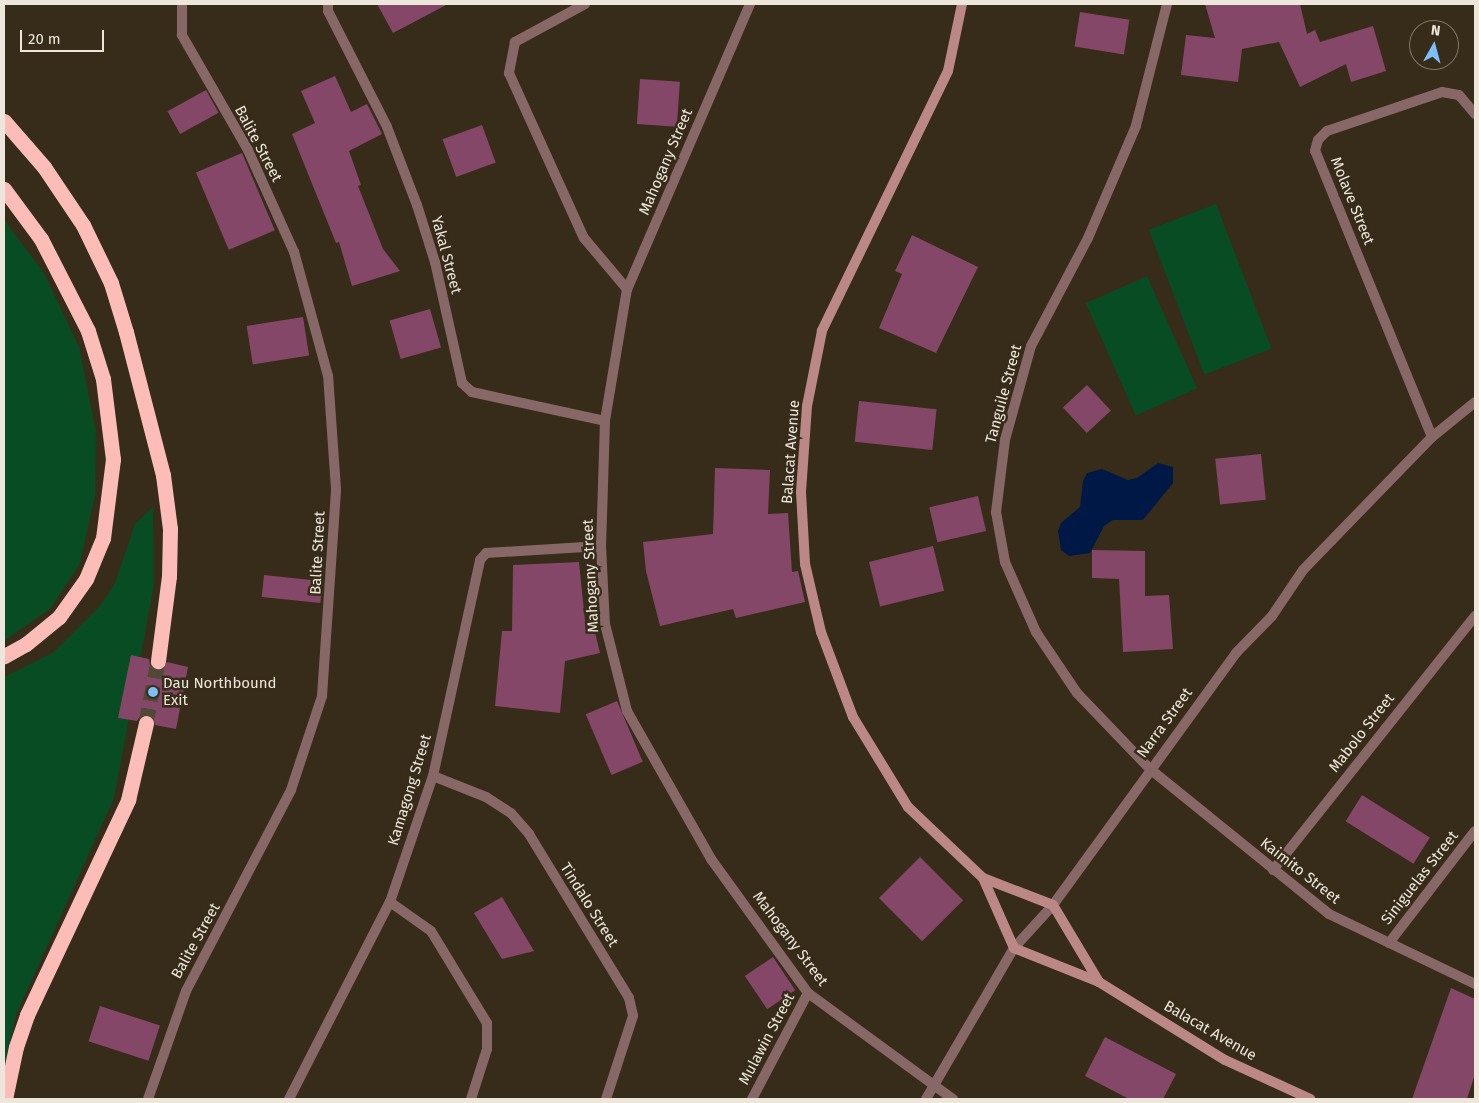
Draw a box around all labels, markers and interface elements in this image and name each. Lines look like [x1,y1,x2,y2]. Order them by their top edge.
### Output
scale bar [22,20,106,52]
north arrow [1409,20,1459,70]
text: N [1430,22,1441,40]
text: 20 m [28,30,61,48]
street label: Balite Street [230,103,286,185]
street label: Mahogany Street [635,106,697,218]
street label: Molave Street [1326,155,1378,247]
street label: Yakal Street [427,214,465,296]
street label: Tanguile Street [982,343,1026,445]
street label: Balacat Avenue [778,400,804,504]
street label: Balite Street [307,511,329,595]
street label: Mahogany Street [579,519,603,633]
place label: Dau Northbound Exit [163,674,277,709]
street label: Narra Street [1134,684,1196,762]
marker: Dau Northbound Exit [147,686,159,698]
street label: Mabolo Street [1326,690,1398,776]
street label: Kamagong Street [385,732,435,848]
street label: Siniguelas Street [1378,828,1462,928]
street label: Kaimito Street [1256,834,1344,908]
street label: Tindalo Street [556,860,622,950]
street label: Mahogany Street [749,888,831,990]
street label: Balite Street [168,900,224,982]
street label: Mulawin Street [735,990,799,1088]
street label: Balacat Avenue [1160,997,1260,1065]

